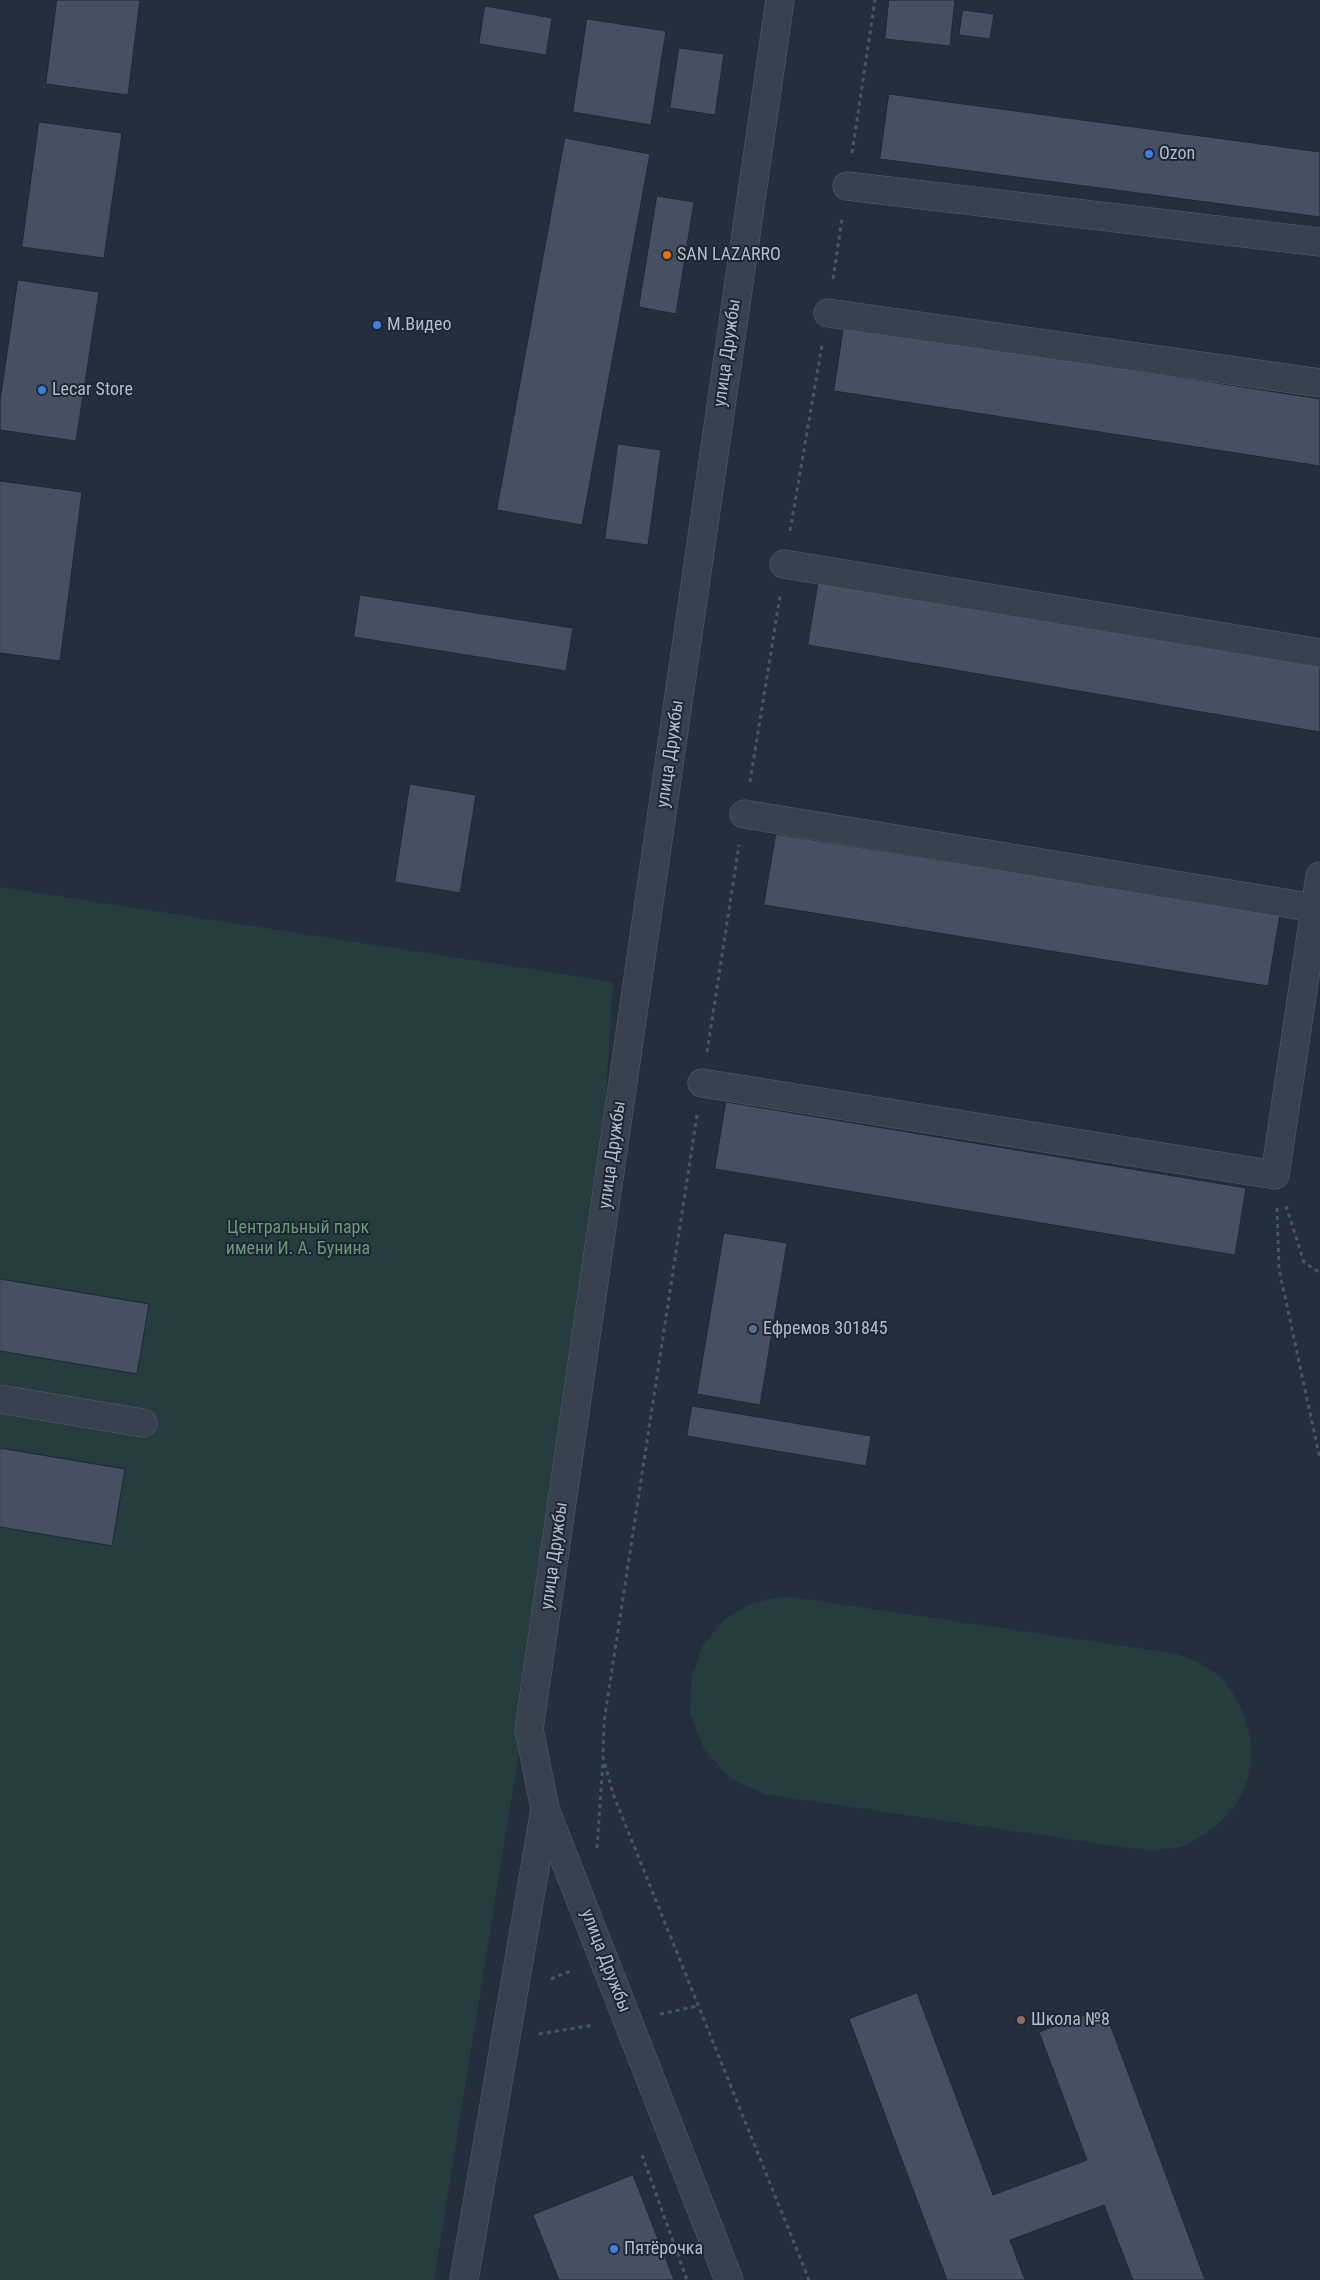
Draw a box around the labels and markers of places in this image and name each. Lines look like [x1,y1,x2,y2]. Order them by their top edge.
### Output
place label: Ozon [1159,143,1195,165]
marker: Ozon [1143,148,1155,160]
place label: SAN LAZARRO [677,244,781,266]
marker: SAN LAZARRO [661,249,673,261]
place label: М.Видео [387,314,451,336]
marker: М.Видео [371,319,383,331]
place label: Lecar Store [52,379,133,401]
marker: Lecar Store [36,384,48,396]
place label: Ефремов 301845 [763,1318,888,1340]
marker: Ефремов 301845 [747,1323,759,1335]
place label: Школа №8 [1031,2009,1110,2031]
marker: Школа №8 [1015,2014,1027,2026]
place label: Пятёрочка [624,2238,703,2260]
marker: Пятёрочка [608,2243,620,2255]

